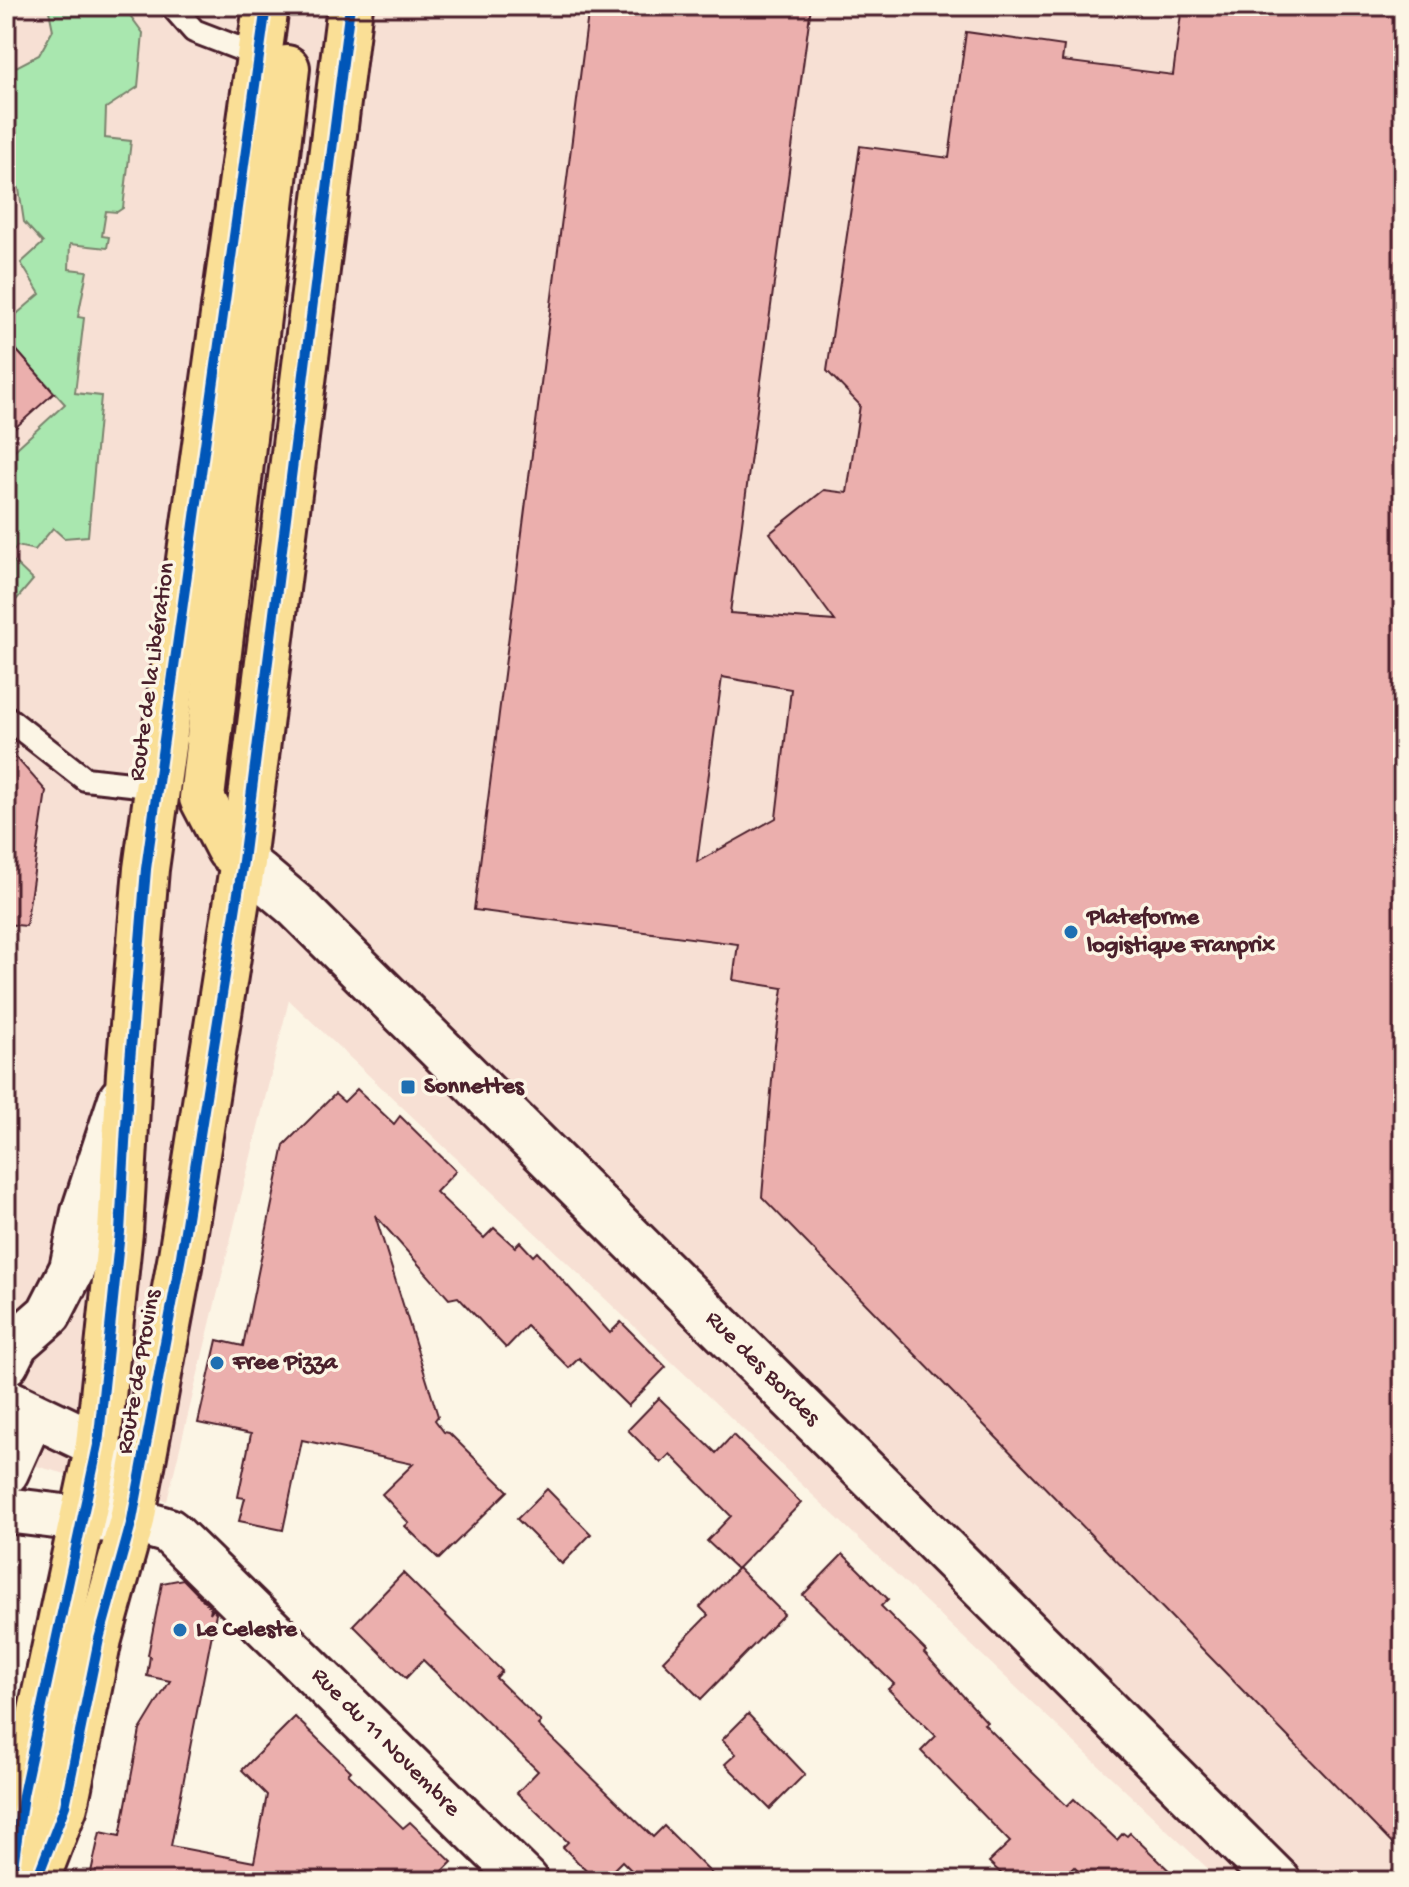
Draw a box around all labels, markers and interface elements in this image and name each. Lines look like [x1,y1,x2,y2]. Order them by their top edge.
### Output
street label: Route de la Libération [123,560,183,783]
place label: Plateforme logistique Franprix [1085,904,1275,961]
marker: Plateforme logistique Franprix [1062,923,1080,941]
place label: Sonnettes [424,1073,525,1102]
marker: Sonnettes [399,1078,417,1096]
street label: Route de Provins [111,1286,169,1457]
street label: Rue des Bordes [698,1305,827,1434]
place label: Free Pizza [232,1349,339,1378]
marker: Free Pizza [208,1354,226,1372]
place label: Le Celeste [196,1616,299,1645]
marker: Le Celeste [171,1621,189,1639]
street label: Rue du 11 Novembre [304,1662,466,1824]

